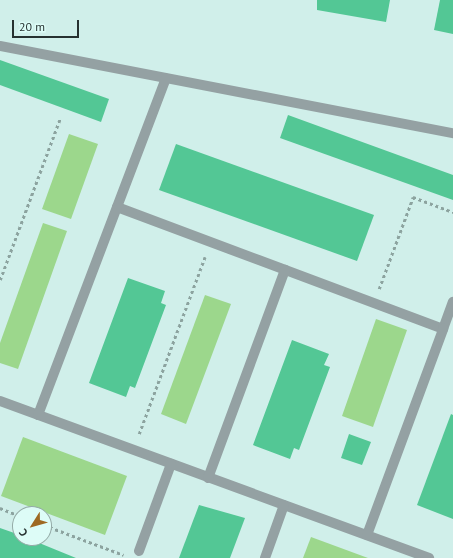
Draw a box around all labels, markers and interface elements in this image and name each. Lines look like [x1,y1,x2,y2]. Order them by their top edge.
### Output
scale bar [14,12,81,38]
text: 20 m [19,19,45,34]
north arrow [12,506,52,546]
text: С [16,526,31,539]

